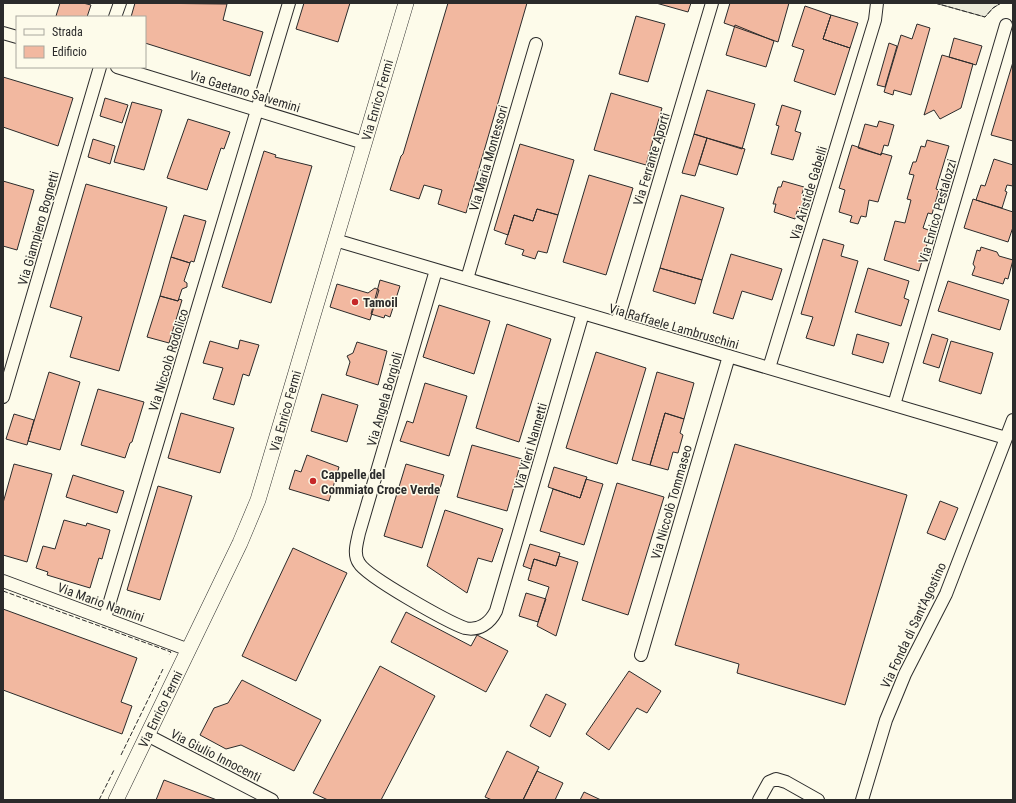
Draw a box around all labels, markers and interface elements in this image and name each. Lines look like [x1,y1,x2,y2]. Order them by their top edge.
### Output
legend [16,16,146,68]
text: Strada [52,25,83,39]
text: Edificio [52,45,87,59]
street label: Via Enrico Fermi [359,58,396,142]
street label: Via Gaetano Salvemini [188,68,302,115]
street label: Via Maria Montessori [466,103,511,213]
street label: Via Ferrante Aporti [630,111,673,207]
street label: Via Aristide Gabelli [787,144,830,242]
street label: Via Enrico Pestalozzi [915,157,960,265]
street label: Via Giampiero Bognetti [15,169,62,287]
place label: Tamoil [363,295,398,310]
marker: Tamoil [350,297,360,307]
street label: Via Raffaele Lambruschini [607,301,741,352]
street label: Via Niccolò Rodolico [146,307,191,413]
street label: Via Angela Borgioli [364,350,405,448]
street label: Via Enrico Fermi [267,369,304,453]
street label: Via Vieri Nannetti [511,401,550,491]
street label: Via Niccolò Tommaseo [648,443,695,561]
place label: Cappelle del Commiato Croce Verde [321,467,440,497]
marker: Cappelle del Commiato Croce Verde [308,476,318,486]
street label: Via Fonda di Sant'Agostino [878,560,949,691]
street label: Via Mario Nannini [55,580,146,625]
street label: Via Enrico Fermi [135,668,186,750]
street label: Via Giulio Innocenti [168,726,264,785]

